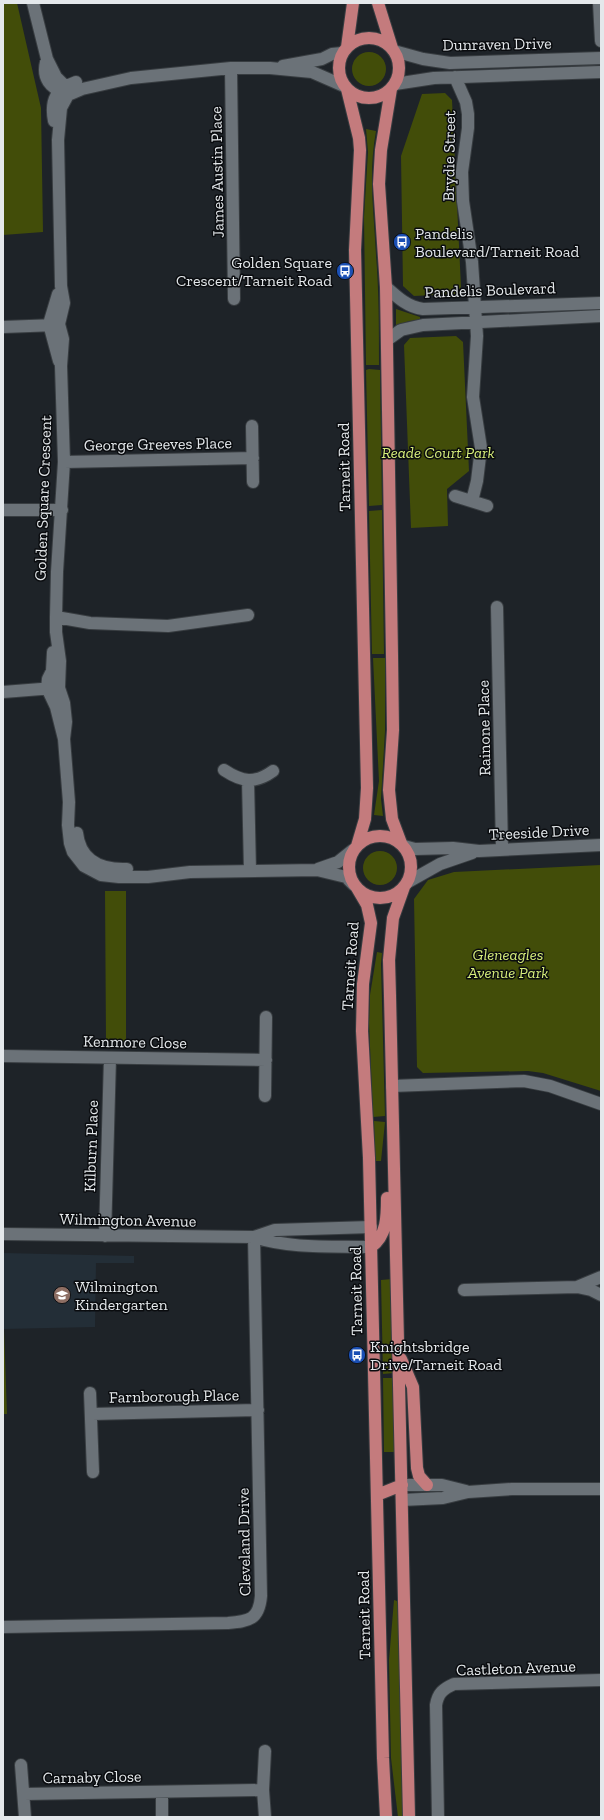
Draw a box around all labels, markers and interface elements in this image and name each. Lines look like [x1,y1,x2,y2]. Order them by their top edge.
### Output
street label: Dunraven Drive [442,34,552,54]
street label: James Austin Place [206,106,228,238]
street label: Brydie Street [439,110,459,202]
place label: Pandelis Boulevard/Tarneit Road [415,224,579,261]
bus stop icon: Pandelis Boulevard/Tarneit Road [392,232,412,252]
place label: Golden Square Crescent/Tarneit Road [176,253,332,290]
bus stop icon: Golden Square Crescent/Tarneit Road [335,261,355,281]
street label: Pandelis Boulevard [424,278,556,302]
street label: Golden Square Crescent [31,415,55,581]
street label: Tarneit Road [334,422,354,512]
street label: George Greeves Place [84,433,232,455]
park label: Reade Court Park [381,443,495,462]
street label: Rainone Place [474,680,494,776]
street label: Treeside Drive [488,820,590,844]
street label: Tarneit Road [337,921,363,1011]
park label: Gleneagles Avenue Park [467,945,548,982]
street label: Kenmore Close [83,1032,187,1052]
street label: Kilburn Place [80,1100,102,1192]
street label: Wilmington Avenue [59,1209,197,1231]
street label: Tarneit Road [346,1246,366,1336]
place label: Wilmington Kindergarten [75,1277,169,1314]
school or university icon: Wilmington Kindergarten [52,1285,72,1305]
place label: Knightsbridge Drive/Tarneit Road [370,1337,502,1374]
bus stop icon: Knightsbridge Drive/Tarneit Road [347,1345,367,1365]
street label: Farnborough Place [109,1385,239,1407]
street label: Cleveland Drive [234,1488,254,1596]
street label: Tarneit Road [354,1570,374,1660]
street label: Castleton Avenue [456,1656,576,1680]
street label: Carnaby Close [42,1767,142,1787]

